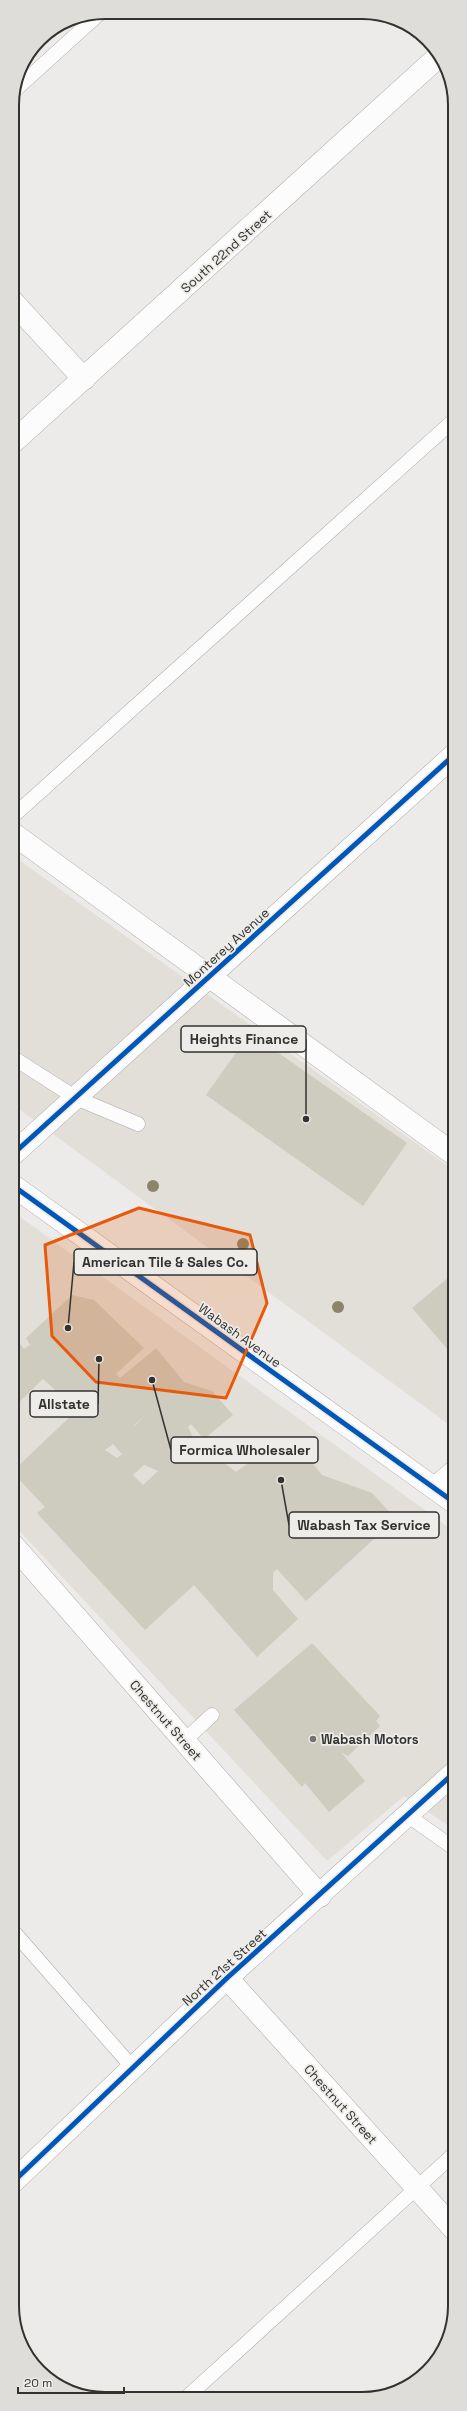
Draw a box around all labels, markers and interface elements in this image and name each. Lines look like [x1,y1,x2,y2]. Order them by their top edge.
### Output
street label: South 22nd Street [177,206,275,297]
street label: Monterey Avenue [180,904,273,990]
callout: Heights Finance [181,1026,306,1052]
text: Heights Finance [190,1030,298,1048]
callout: American Tile & Sales Co. [74,1249,257,1275]
text: American Tile & Sales Co. [82,1253,248,1271]
street label: Wabash Avenue [195,1300,285,1371]
callout: Allstate [30,1391,98,1417]
text: Allstate [38,1395,90,1413]
callout: Formica Wholesaler [171,1437,318,1463]
text: Formica Wholesaler [179,1441,311,1459]
callout: Wabash Tax Service [289,1512,439,1538]
text: Wabash Tax Service [297,1516,431,1534]
street label: Chestnut Street [126,1676,205,1764]
place label: Wabash Motors [321,1731,419,1748]
marker: Wabash Motors [308,1734,318,1744]
street label: North 21st Street [179,1925,270,2010]
street label: Chestnut Street [300,2061,381,2148]
scale bar [18,2369,124,2395]
text: 20 m [24,2375,52,2391]

